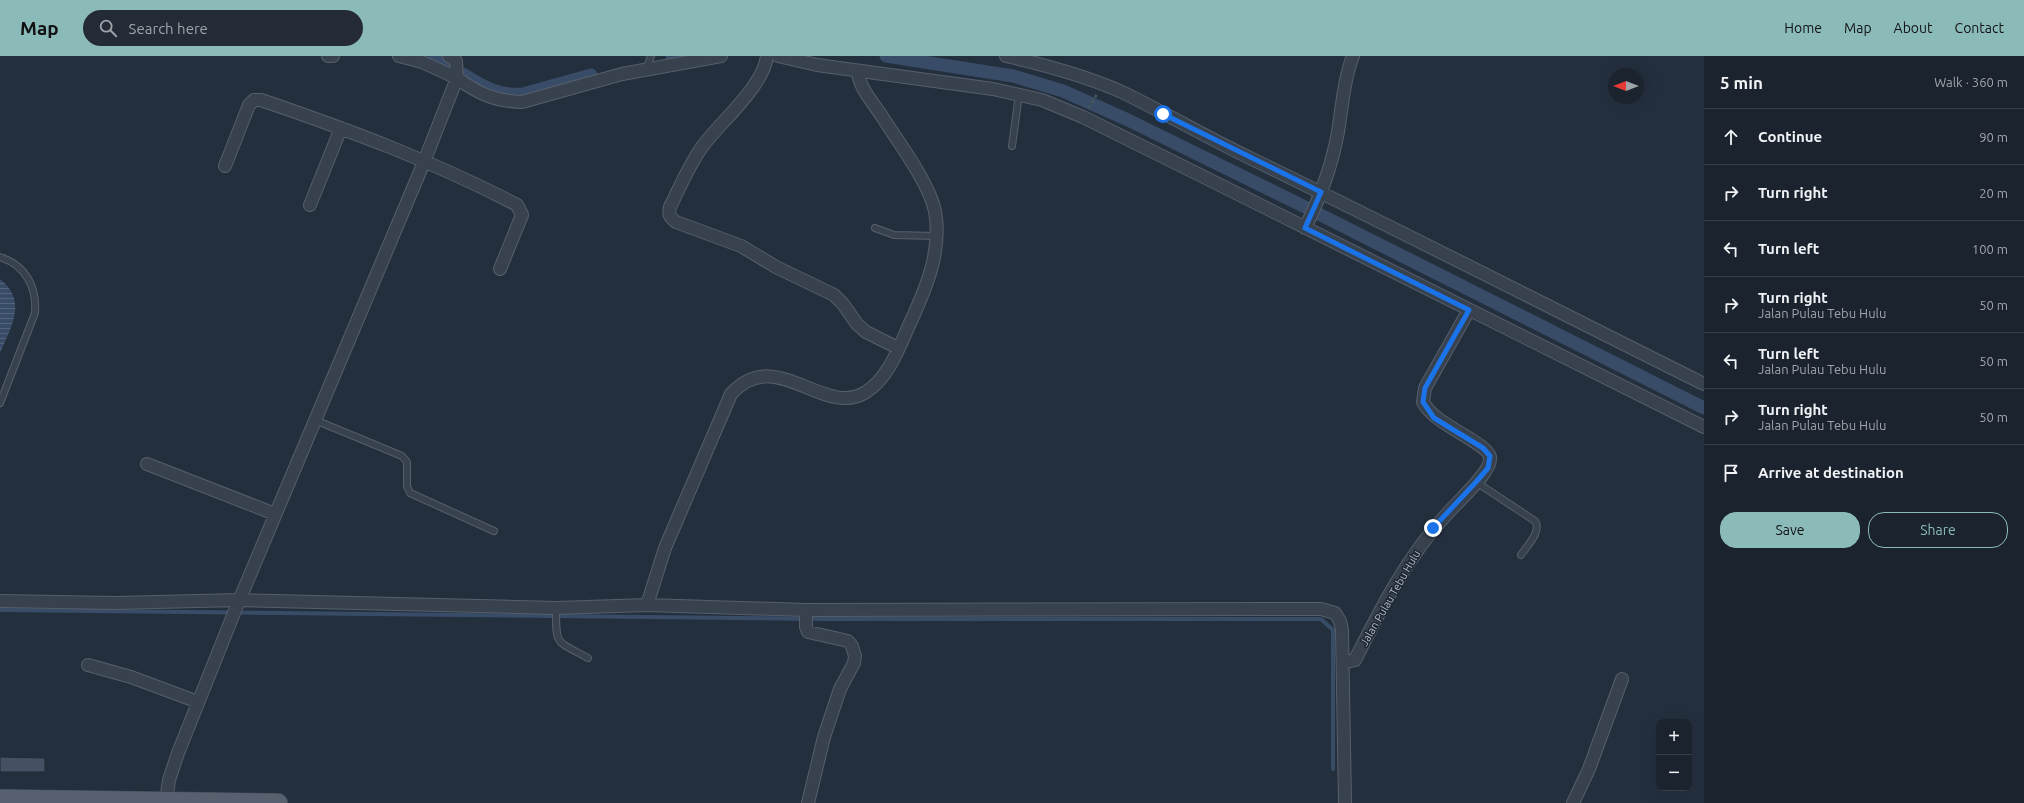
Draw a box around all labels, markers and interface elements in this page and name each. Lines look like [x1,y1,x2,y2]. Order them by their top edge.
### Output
search box [83,10,363,46]
text: Map [20,17,59,39]
icon: search [97,17,119,39]
text: Search here [129,20,208,37]
text: Home [1784,20,1822,36]
text: Map [1844,20,1872,36]
text: About [1894,20,1933,36]
text: Contact [1955,20,2004,36]
north arrow [1608,68,1644,104]
text: 5 min [1720,73,1763,92]
text: Walk · 360 m [1934,75,2008,89]
route start [1154,105,1172,123]
icon: ahead [1720,126,1742,148]
text: Continue [1758,128,1822,145]
text: 90 m [1979,130,2008,144]
icon: right [1720,182,1742,204]
text: Turn right [1758,184,1828,201]
text: 20 m [1979,186,2008,200]
icon: left [1720,238,1742,260]
text: Turn left [1758,240,1819,257]
text: 100 m [1972,242,2008,256]
text: Turn right [1758,289,1828,306]
icon: right [1720,294,1742,316]
text: 50 m [1979,298,2008,312]
text: Jalan Pulau Tebu Hulu [1758,306,1886,320]
text: Turn left [1758,345,1819,362]
icon: left [1720,350,1742,372]
text: 50 m [1979,354,2008,368]
text: Jalan Pulau Tebu Hulu [1758,362,1886,376]
text: Turn right [1758,401,1828,418]
icon: right [1720,406,1742,428]
text: 50 m [1979,410,2008,424]
text: Jalan Pulau Tebu Hulu [1758,418,1886,432]
icon: arrive [1720,462,1742,484]
text: Arrive at destination [1758,464,1904,481]
button: Save [1720,512,1860,548]
button: Share [1868,512,2008,548]
route end [1424,519,1442,537]
street label: Jalan Pulau Tebu Hulu [1358,548,1422,648]
map controls [1656,719,1692,791]
button: + [1656,719,1692,755]
button: − [1656,755,1692,791]

